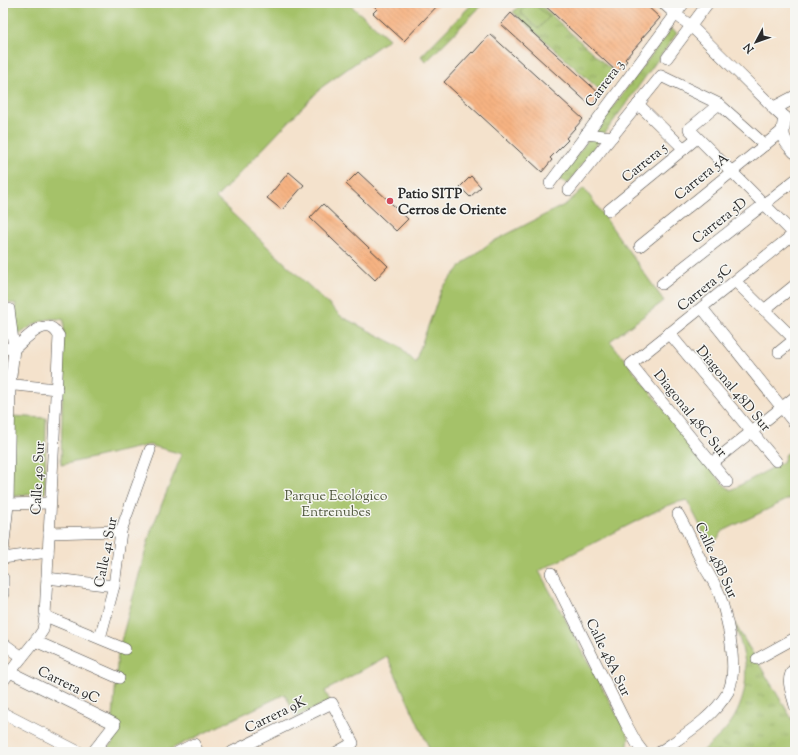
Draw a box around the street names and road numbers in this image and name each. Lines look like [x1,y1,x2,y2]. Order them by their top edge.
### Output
street label: Carrera 3 [581,56,630,112]
street label: Carrera 5 [618,139,673,188]
street label: Carrera 5A [671,149,734,206]
street label: Carrera 5D [688,194,752,249]
street label: Carrera 5C [674,260,737,317]
street label: Diagonal 48D Sur [690,342,775,437]
street label: Diagonal 48C Sur [648,366,731,463]
street label: Calle 40 Sur [27,440,51,515]
street label: Calle 41 Sur [90,515,124,589]
street label: Calle 48B Sur [689,519,742,603]
street label: Calle 48A Sur [580,615,635,701]
street label: Carrera 9C [34,662,103,710]
street label: Carrera 9K [242,692,310,739]

